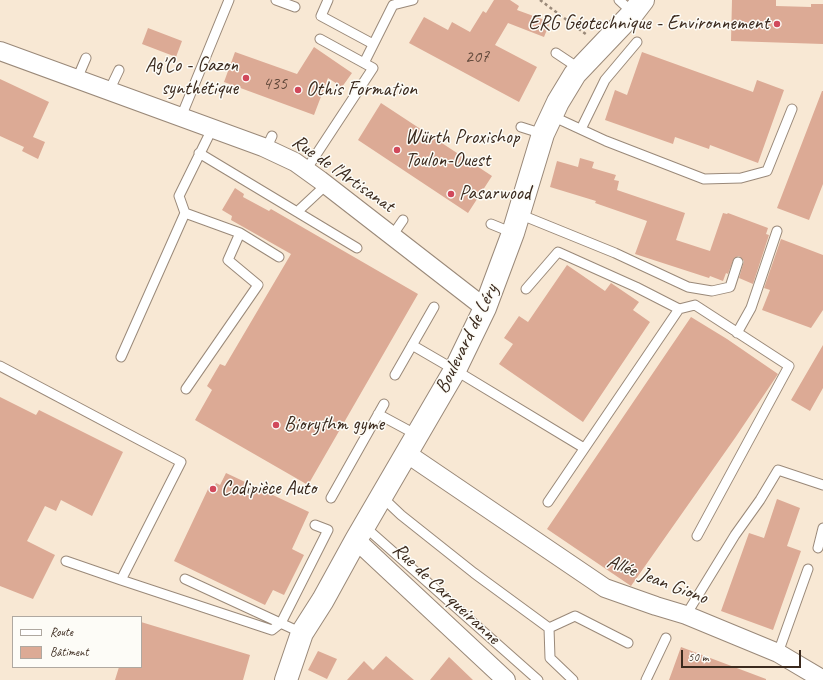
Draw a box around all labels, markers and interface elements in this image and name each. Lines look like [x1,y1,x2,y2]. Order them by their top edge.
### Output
place label: ERG Géotechnique - Environnement [528,12,769,36]
marker: ERG Géotechnique - Environnement [772,19,782,29]
house number: 207 [465,46,489,68]
place label: Ag'Co - Gazon synthétique [145,54,238,101]
marker: Ag'Co - Gazon synthétique [241,73,251,83]
house number: 435 [263,73,287,95]
place label: Othis Formation [306,78,417,102]
marker: Othis Formation [293,85,303,95]
place label: Würth Proxishop Toulon-Ouest [405,126,519,173]
street label: Rue de l'Artisanat [287,130,399,218]
marker: Würth Proxishop Toulon-Ouest [392,145,402,155]
place label: Pasarwood [459,182,531,206]
marker: Pasarwood [446,189,456,199]
street label: Boulevard de Léry [430,281,504,397]
place label: Biorythm gyme [284,413,384,437]
marker: Biorythm gyme [271,420,281,430]
place label: Codipièce Auto [221,477,316,501]
marker: Codipièce Auto [208,484,218,494]
street label: Rue de Carqueiranne [387,538,505,650]
street label: Allée Jean Giono [603,550,711,610]
legend [12,616,142,668]
text: Route [50,624,73,640]
scale bar [683,642,803,668]
text: Bâtiment [50,644,88,660]
text: 50 m [688,649,708,665]

